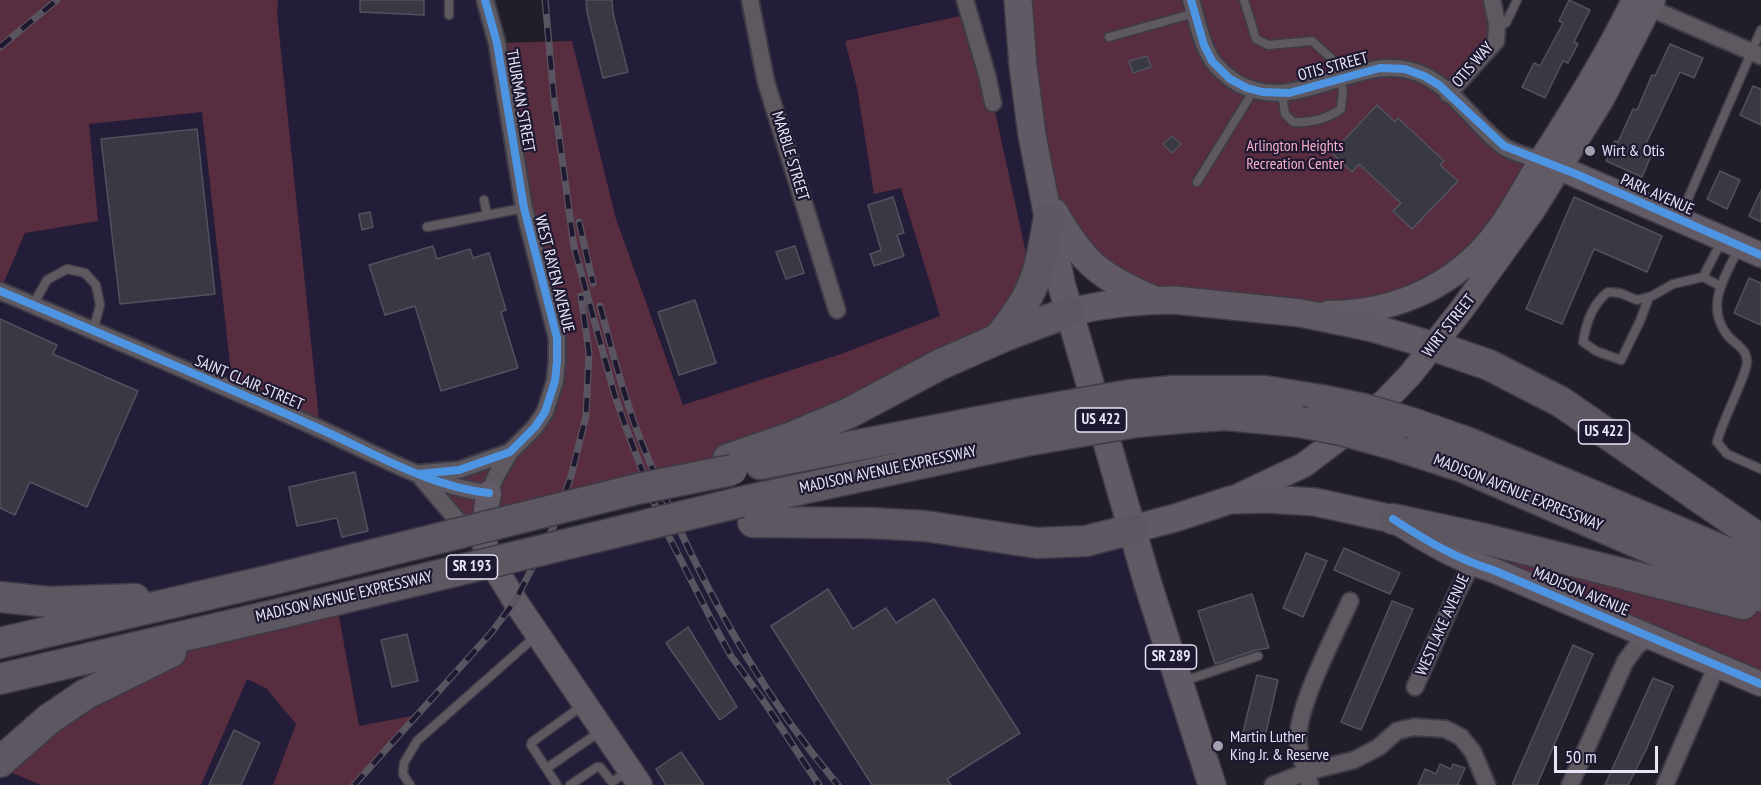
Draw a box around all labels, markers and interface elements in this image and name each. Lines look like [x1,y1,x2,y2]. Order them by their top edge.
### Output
street label: OTIS WAY [1448,38,1498,92]
street label: THURMAN STREET [502,48,538,154]
street label: OTIS STREET [1296,48,1370,86]
street label: MARBLE STREET [767,109,813,203]
park label: Arlington Heights Recreation Center [1246,136,1344,174]
place label: Wirt & Otis [1602,141,1665,161]
marker: Wirt & Otis [1583,144,1597,158]
street label: PARK AVENUE [1618,170,1696,220]
street label: WEST RAYEN AVENUE [530,213,578,335]
street label: WIRT STREET [1418,291,1480,361]
street label: SAINT CLAIR STREET [192,351,306,415]
road number: US 422 [1076,408,1126,432]
road number: US 422 [1578,420,1630,444]
street label: MADISON AVENUE EXPRESSWAY [798,442,978,498]
street label: MADISON AVENUE EXPRESSWAY [1431,450,1605,536]
road number: SR 193 [446,555,498,579]
street label: MADISON AVENUE [1530,563,1632,621]
street label: MADISON AVENUE EXPRESSWAY [254,567,434,627]
street label: WESTLAKE AVENUE [1412,571,1474,679]
road number: SR 289 [1146,645,1196,669]
place label: Martin Luther King Jr. & Reserve [1230,727,1329,765]
scale bar [1557,734,1660,772]
marker: Martin Luther King Jr. & Reserve [1211,739,1225,753]
text: 50 m [1565,745,1597,768]

